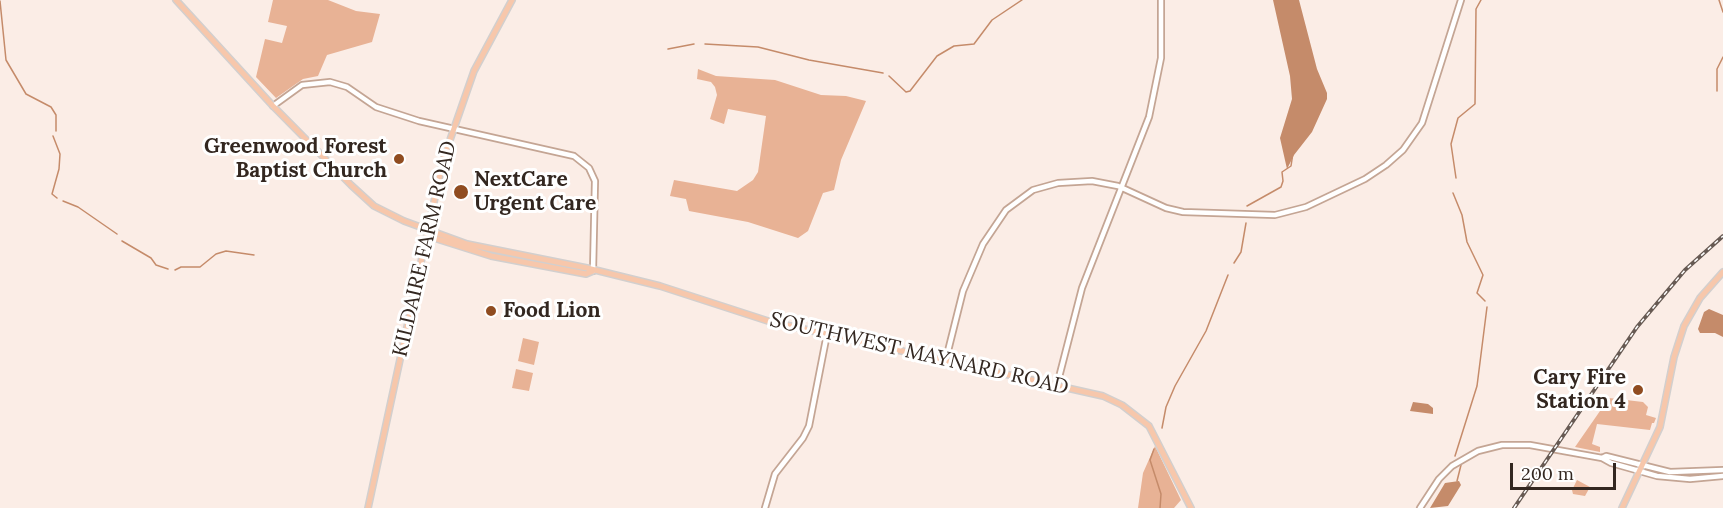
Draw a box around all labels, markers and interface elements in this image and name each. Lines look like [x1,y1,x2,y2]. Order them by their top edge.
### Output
place label: Greenwood Forest Baptist Church [204,134,387,184]
street label: KILDAIRE FARM ROAD [388,138,462,360]
marker: Greenwood Forest Baptist Church [392,152,406,166]
place label: NextCare Urgent Care [474,167,596,217]
marker: NextCare Urgent Care [452,183,470,201]
place label: Food Lion [503,298,601,324]
marker: Food Lion [484,304,498,318]
street label: SOUTHWEST MAYNARD ROAD [767,307,1071,401]
place label: Cary Fire Station 4 [1533,365,1626,415]
marker: Cary Fire Station 4 [1631,383,1645,397]
scale bar [1513,451,1620,489]
text: 200 m [1521,462,1574,485]

